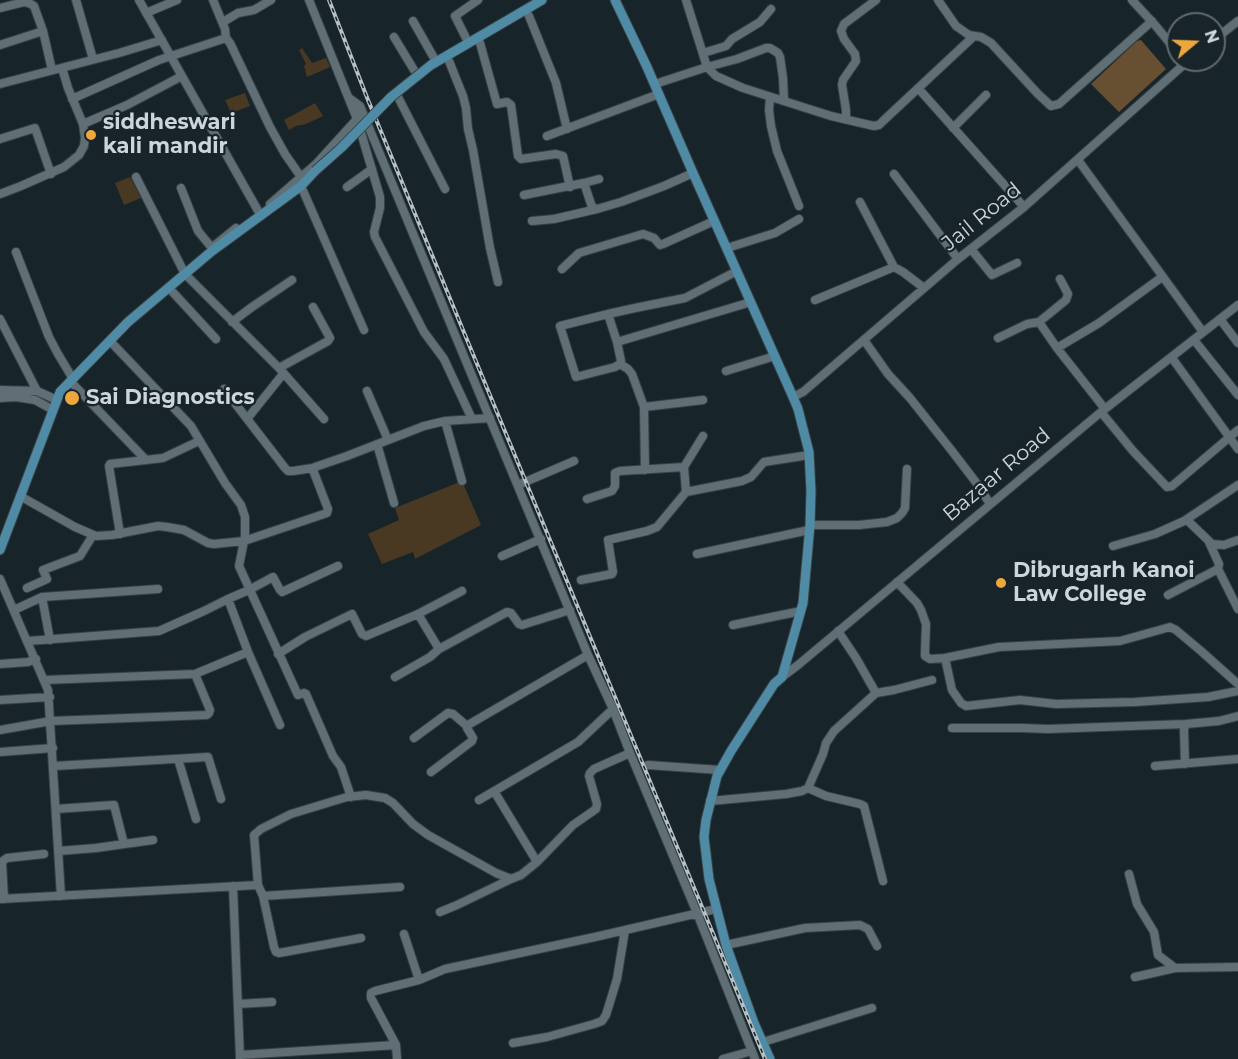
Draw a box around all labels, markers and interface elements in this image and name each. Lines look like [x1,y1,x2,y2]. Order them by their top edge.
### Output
north arrow [1166,12,1226,72]
text: N [1201,27,1223,46]
place label: siddheswari kali mandir [103,110,236,160]
marker: siddheswari kali mandir [84,128,98,142]
street label: Jail Road [937,177,1027,257]
place label: Sai Diagnostics [86,385,255,411]
marker: Sai Diagnostics [63,389,81,407]
street label: Bazaar Road [938,423,1056,527]
place label: Dibrugarh Kanoi Law College [1013,558,1195,608]
marker: Dibrugarh Kanoi Law College [994,576,1008,590]

